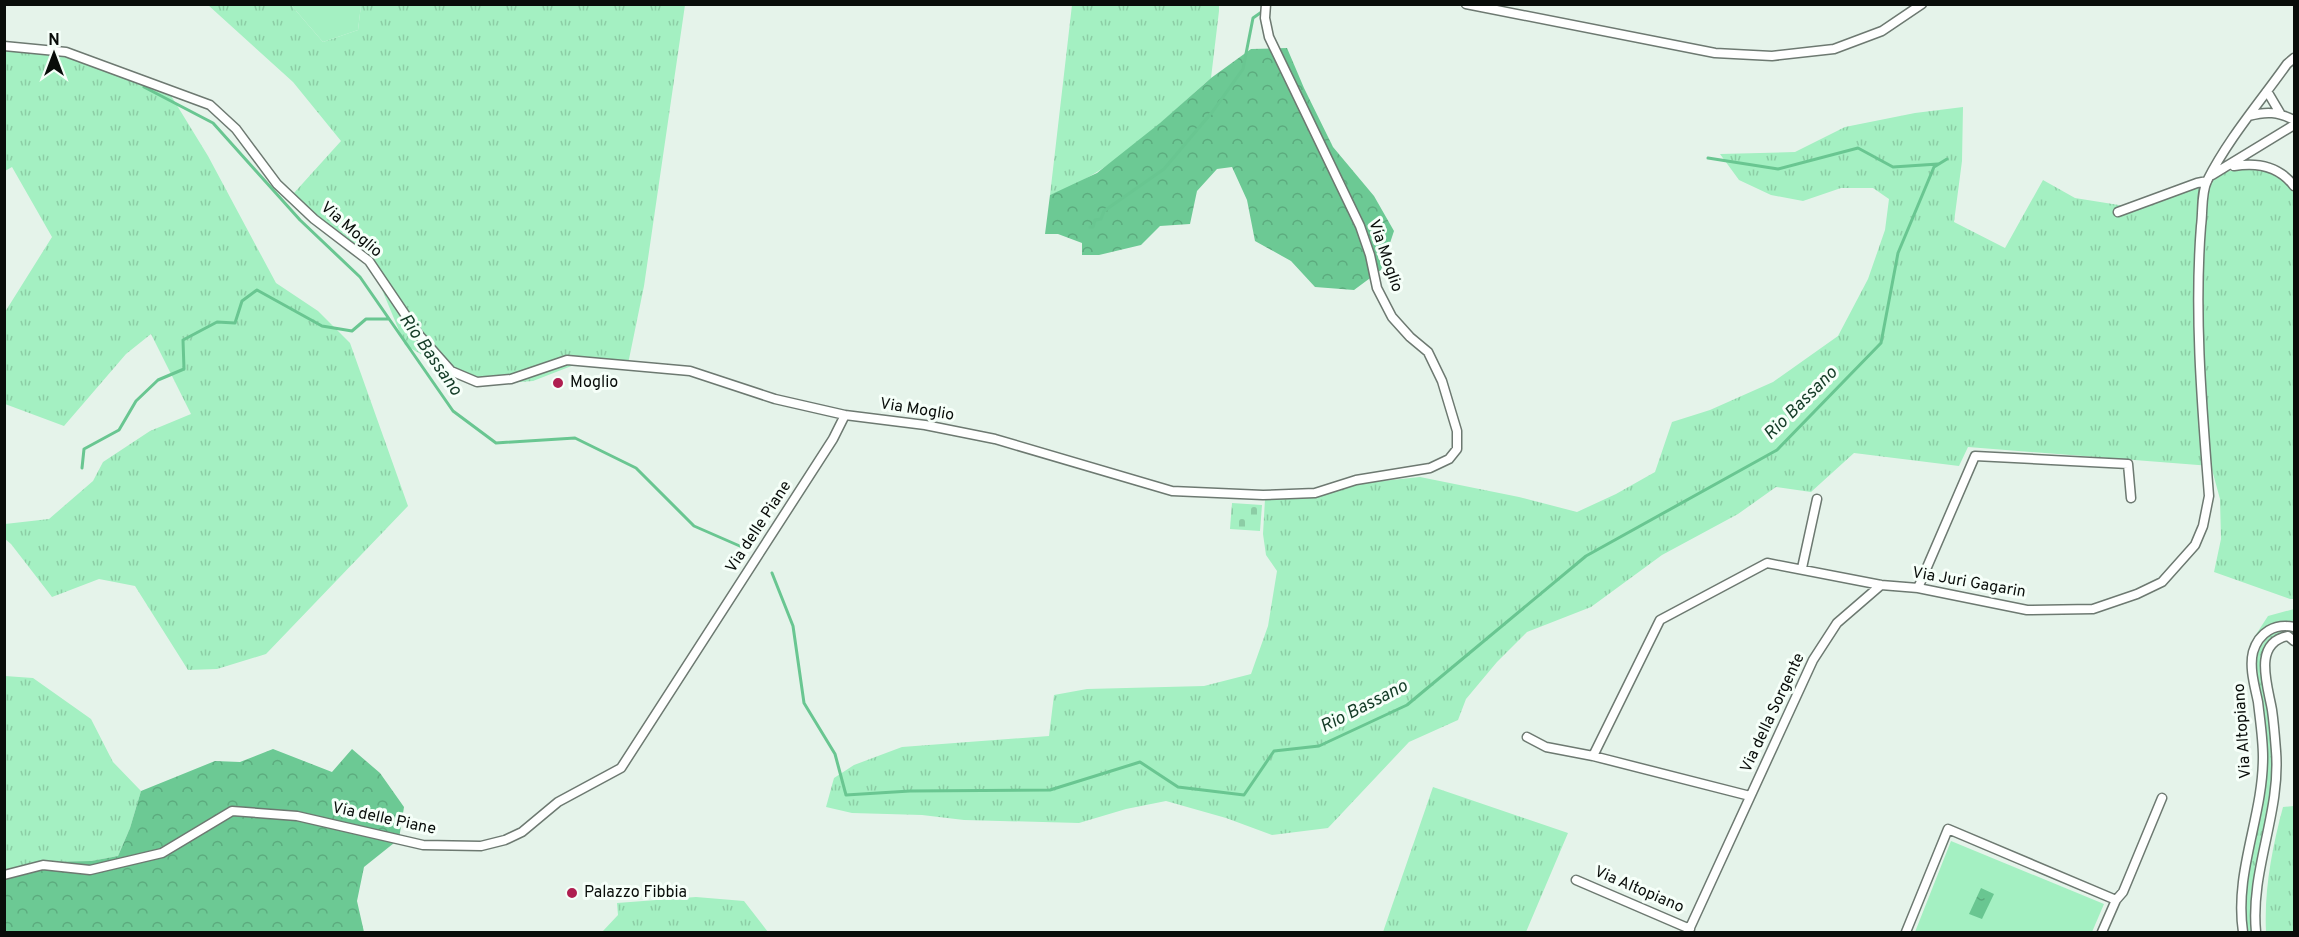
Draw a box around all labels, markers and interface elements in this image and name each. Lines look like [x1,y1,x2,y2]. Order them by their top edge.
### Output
north arrow [24,24,84,84]
text: N [48,31,60,51]
street label: Via Moglio [316,198,386,262]
street label: Via Moglio [1363,217,1407,295]
water label: Rio Bassano [393,309,467,401]
water label: Rio Bassano [1759,362,1843,446]
place label: Moglio [570,373,618,393]
marker: Moglio [551,376,565,390]
street label: Via Moglio [878,394,956,426]
street label: Via delle Piane [722,477,796,577]
street label: Via Juri Gagarin [1911,563,2027,603]
street label: Via della Sorgente [1737,650,1809,776]
water label: Rio Bassano [1316,675,1412,739]
street label: Via Altopiano [2230,682,2256,779]
street label: Via delle Piane [330,798,438,840]
street label: Via Altopiano [1591,862,1687,918]
place label: Palazzo Fibbia [584,883,687,903]
marker: Palazzo Fibbia [565,886,579,900]

